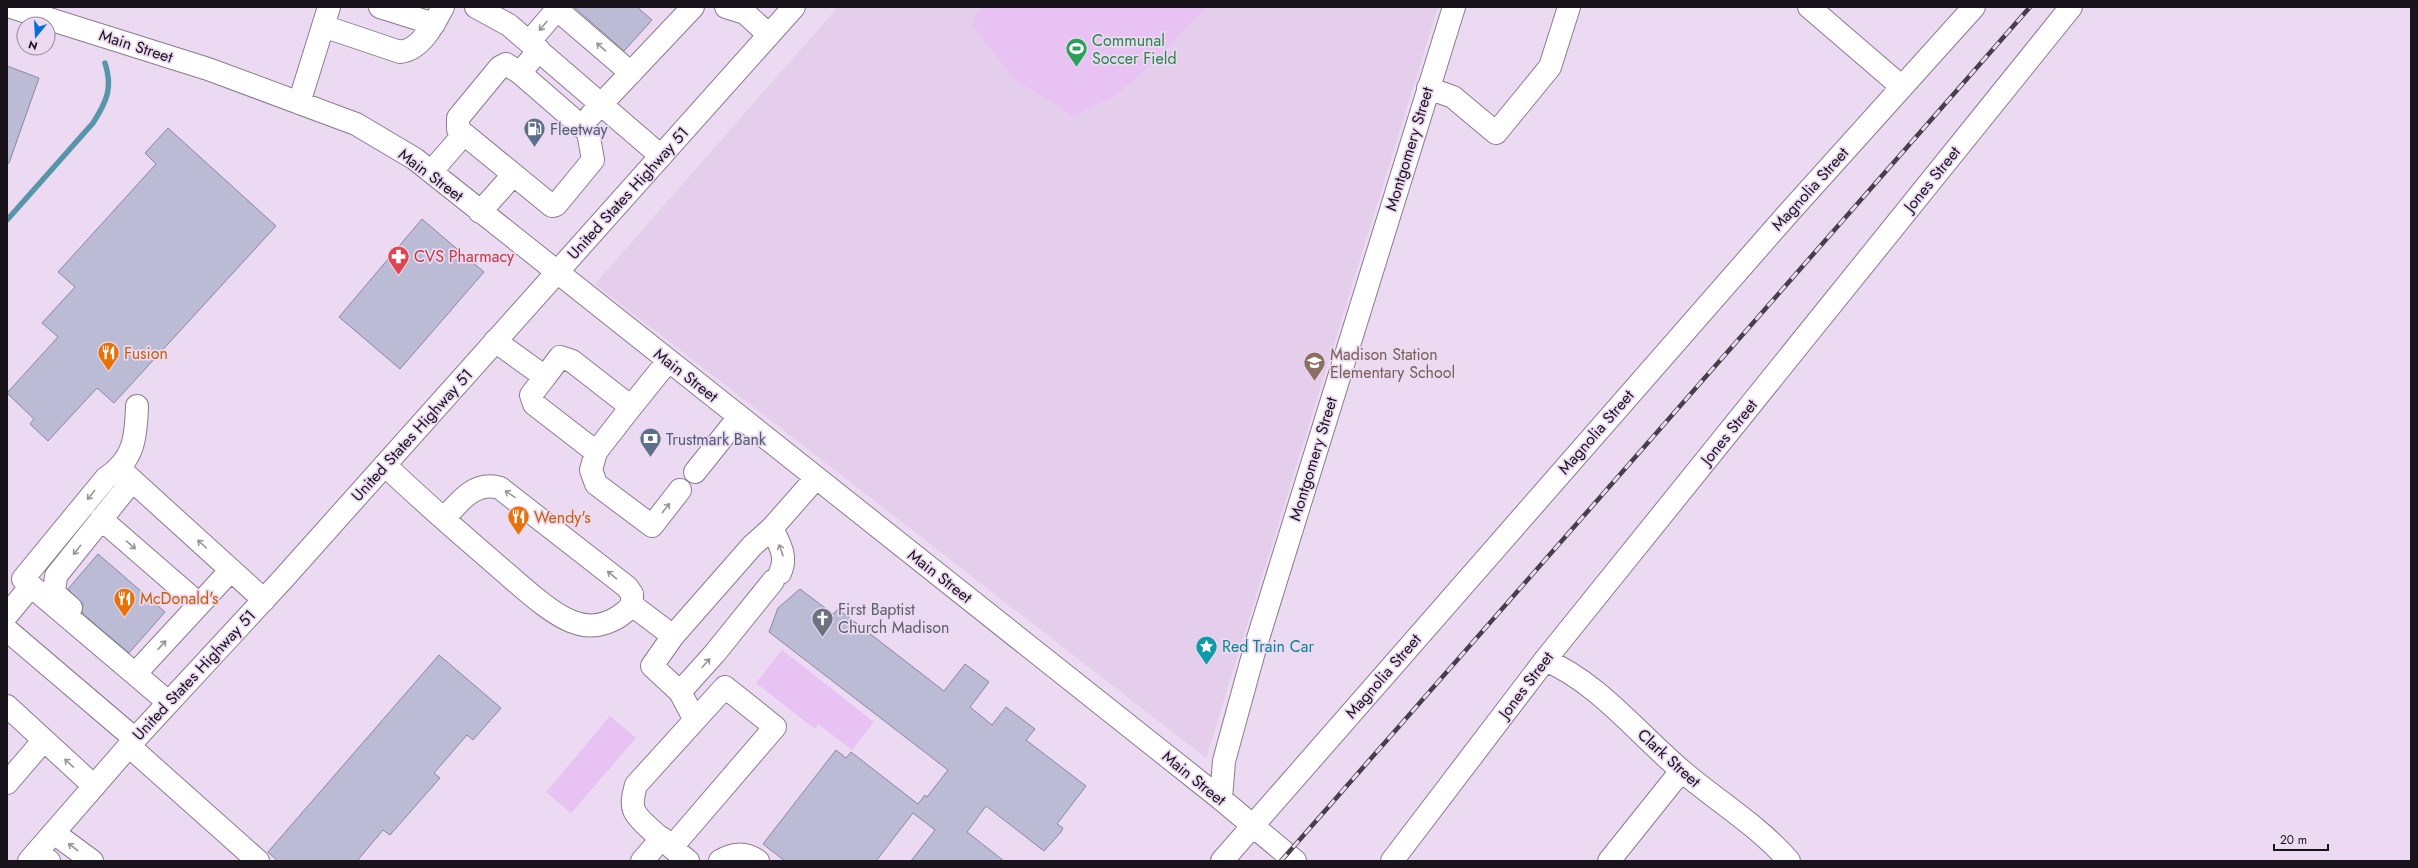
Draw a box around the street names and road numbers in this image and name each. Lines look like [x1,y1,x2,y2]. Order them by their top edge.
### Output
street label: Main Street [96,23,176,69]
street label: Montgomery Street [1379,84,1439,214]
street label: United States Highway 51 [562,121,694,265]
street label: Jones Street [1897,141,1966,218]
street label: Magnolia Street [1766,142,1854,236]
street label: Main Street [394,143,468,207]
street label: Main Street [649,342,723,408]
street label: United States Highway 51 [346,363,478,507]
street label: Magnolia Street [1553,385,1639,479]
street label: Montgomery Street [1283,394,1343,524]
street label: Jones Street [1694,394,1763,471]
street label: Main Street [903,543,977,609]
street label: United States Highway 51 [127,604,261,746]
street label: Magnolia Street [1340,629,1426,723]
street label: Jones Street [1492,647,1559,725]
street label: Clark Street [1632,723,1706,793]
street label: Main Street [1157,745,1231,811]

